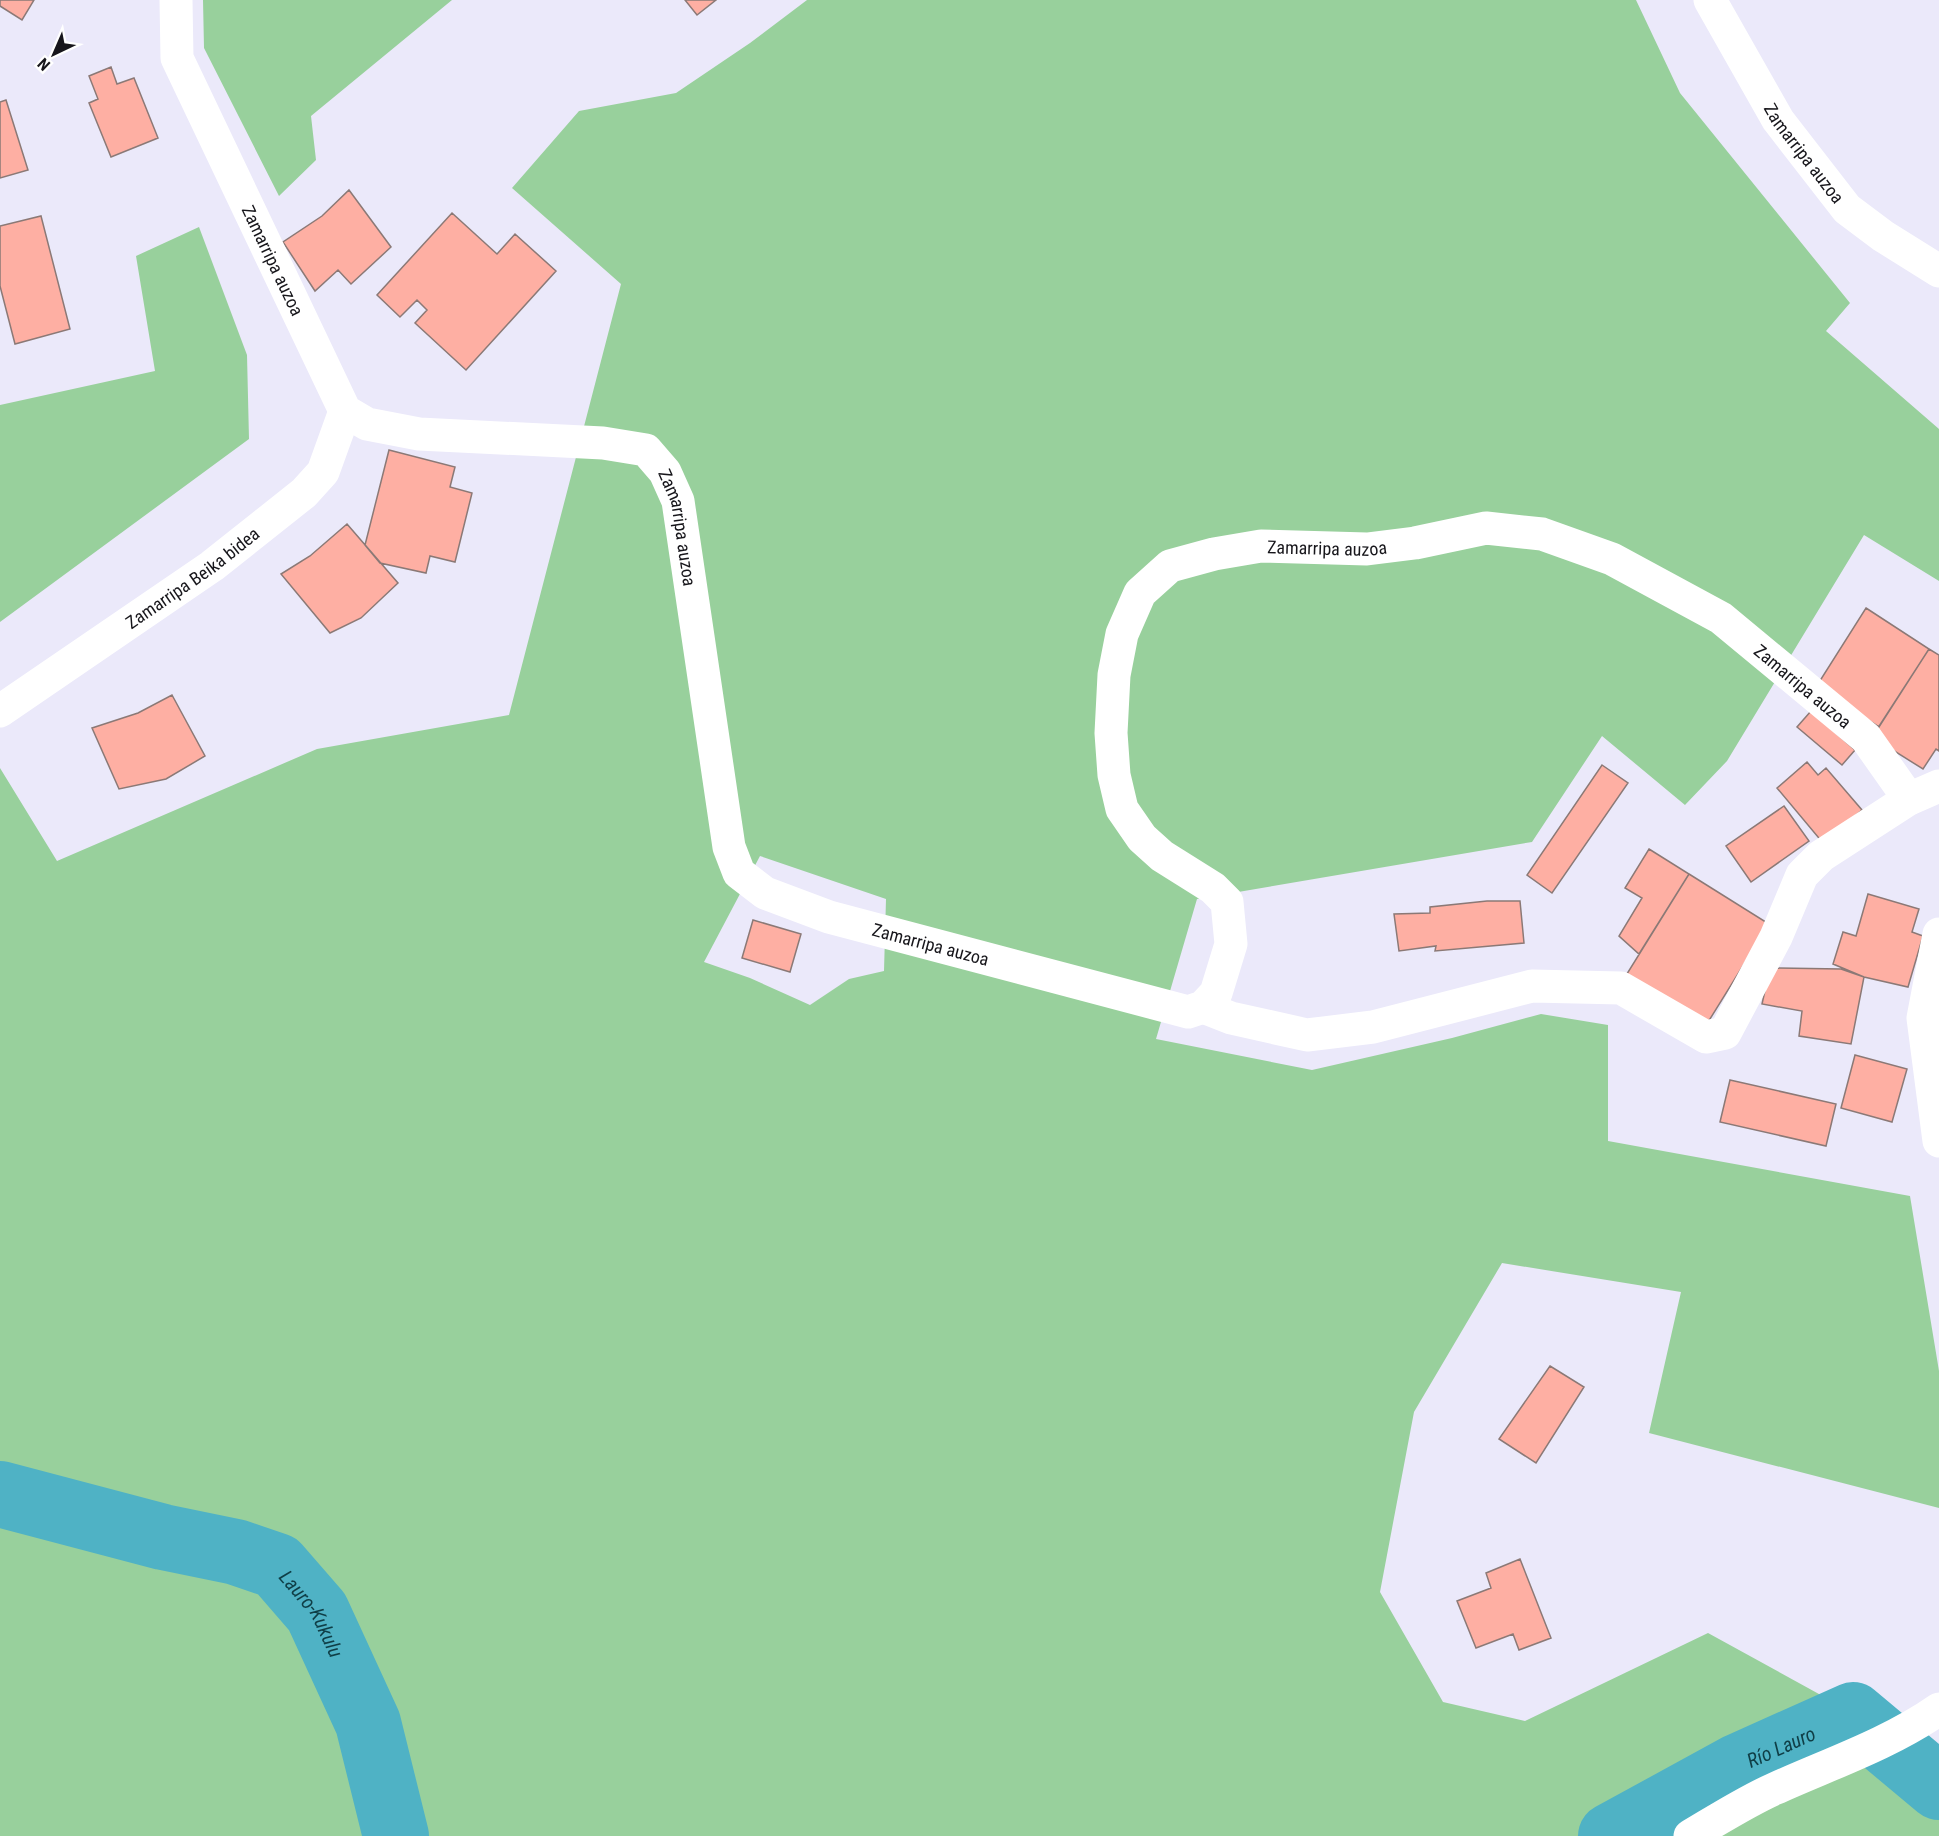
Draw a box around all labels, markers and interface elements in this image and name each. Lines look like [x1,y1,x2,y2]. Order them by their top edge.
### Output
north arrow [24,24,84,84]
text: N [34,54,54,75]
street label: Zamarripa auzoa [1760,99,1849,207]
street label: Zamarripa auzoa [238,202,308,319]
street label: Zamarripa auzoa [655,466,701,587]
street label: Zamarripa Beika bidea [121,522,263,633]
street label: Zamarripa auzoa [1267,536,1388,560]
street label: Zamarripa auzoa [1750,640,1856,732]
street label: Zamarripa auzoa [870,918,991,969]
water label: Lauro-Kukulu [274,1565,348,1661]
water label: Río Lauro [1743,1721,1819,1773]

